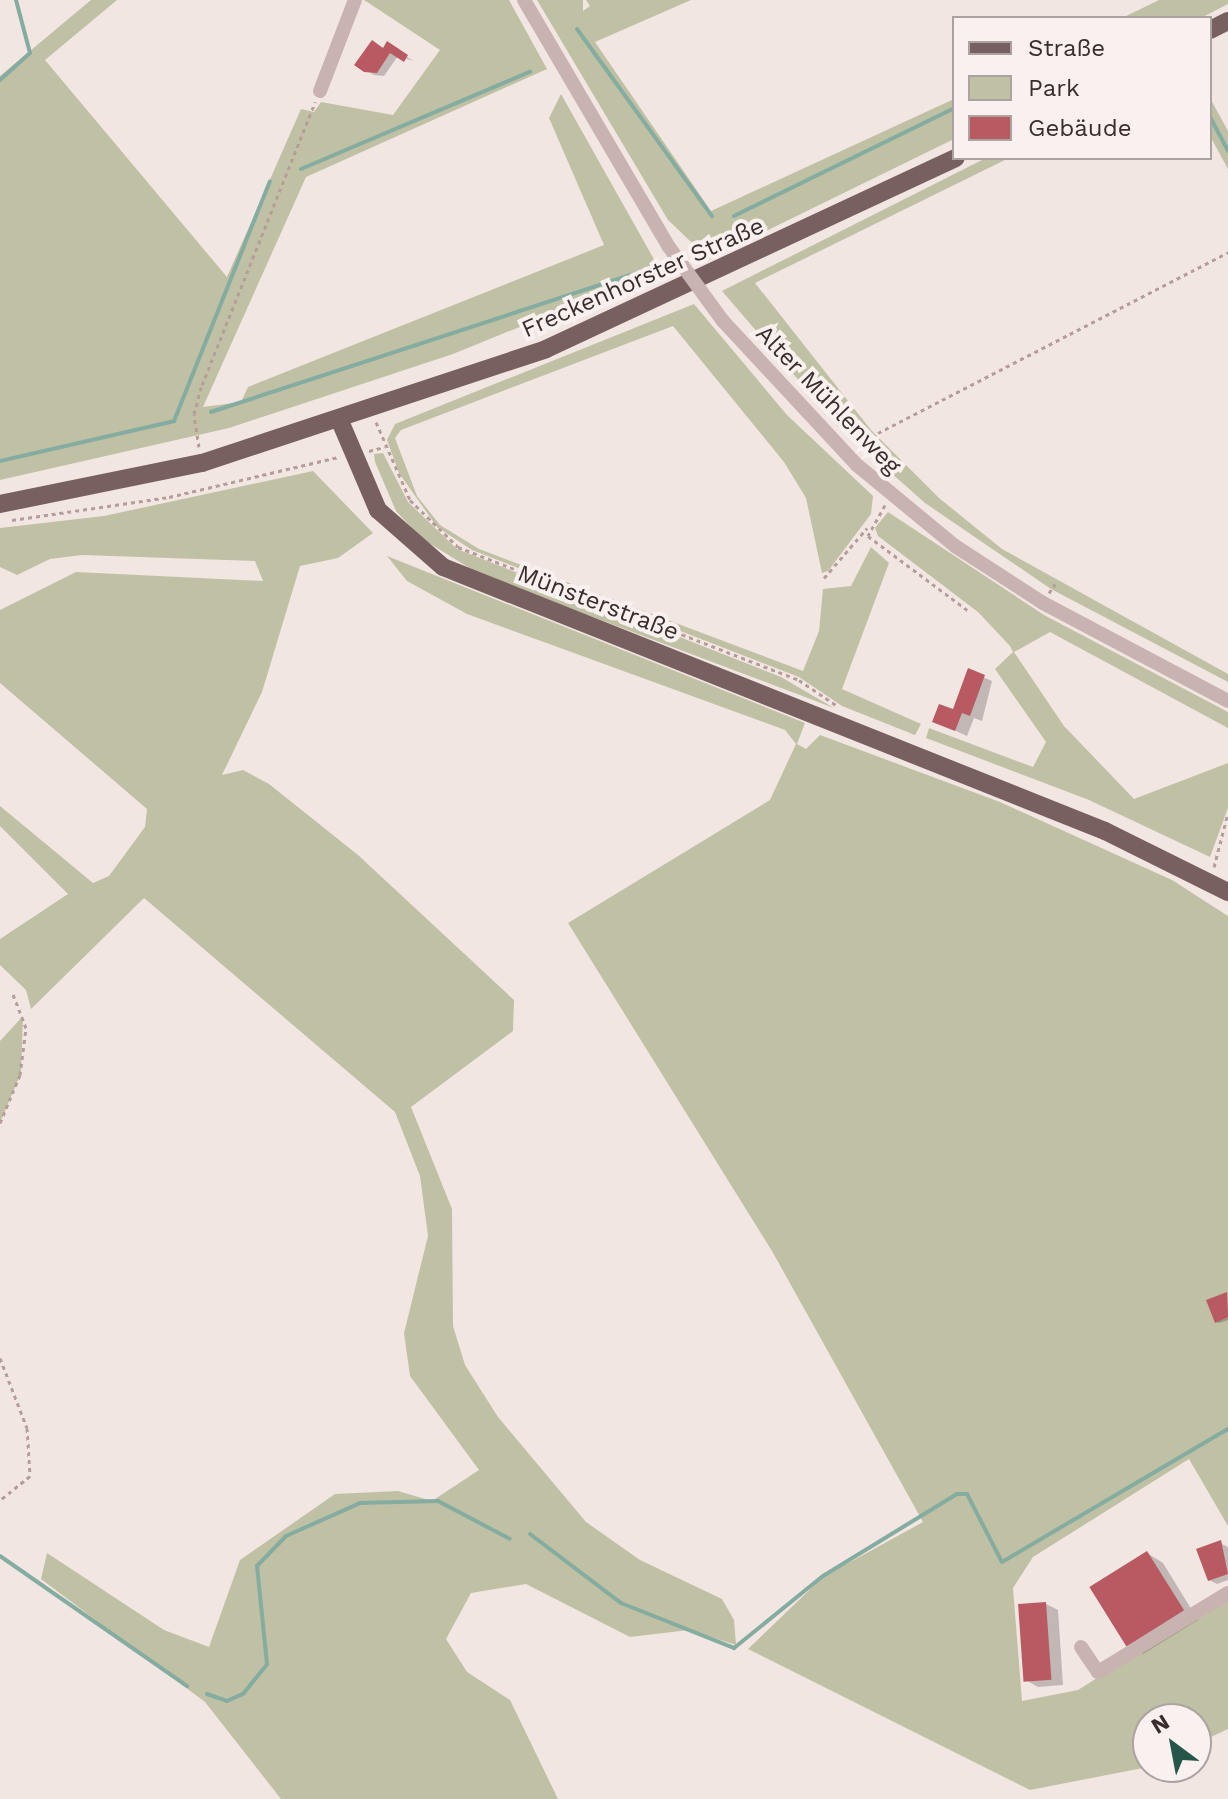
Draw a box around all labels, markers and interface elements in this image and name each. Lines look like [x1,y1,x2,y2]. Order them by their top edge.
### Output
legend [952,16,1212,160]
text: Straße [1028,34,1105,62]
text: Park [1028,74,1080,102]
text: Gebäude [1028,114,1132,142]
street label: Freckenhorster Straße [517,211,769,345]
street label: Alter Mühlenweg [749,319,907,481]
street label: Münsterstraße [513,559,683,647]
north arrow [1132,1703,1212,1783]
text: N [1147,1709,1174,1739]

